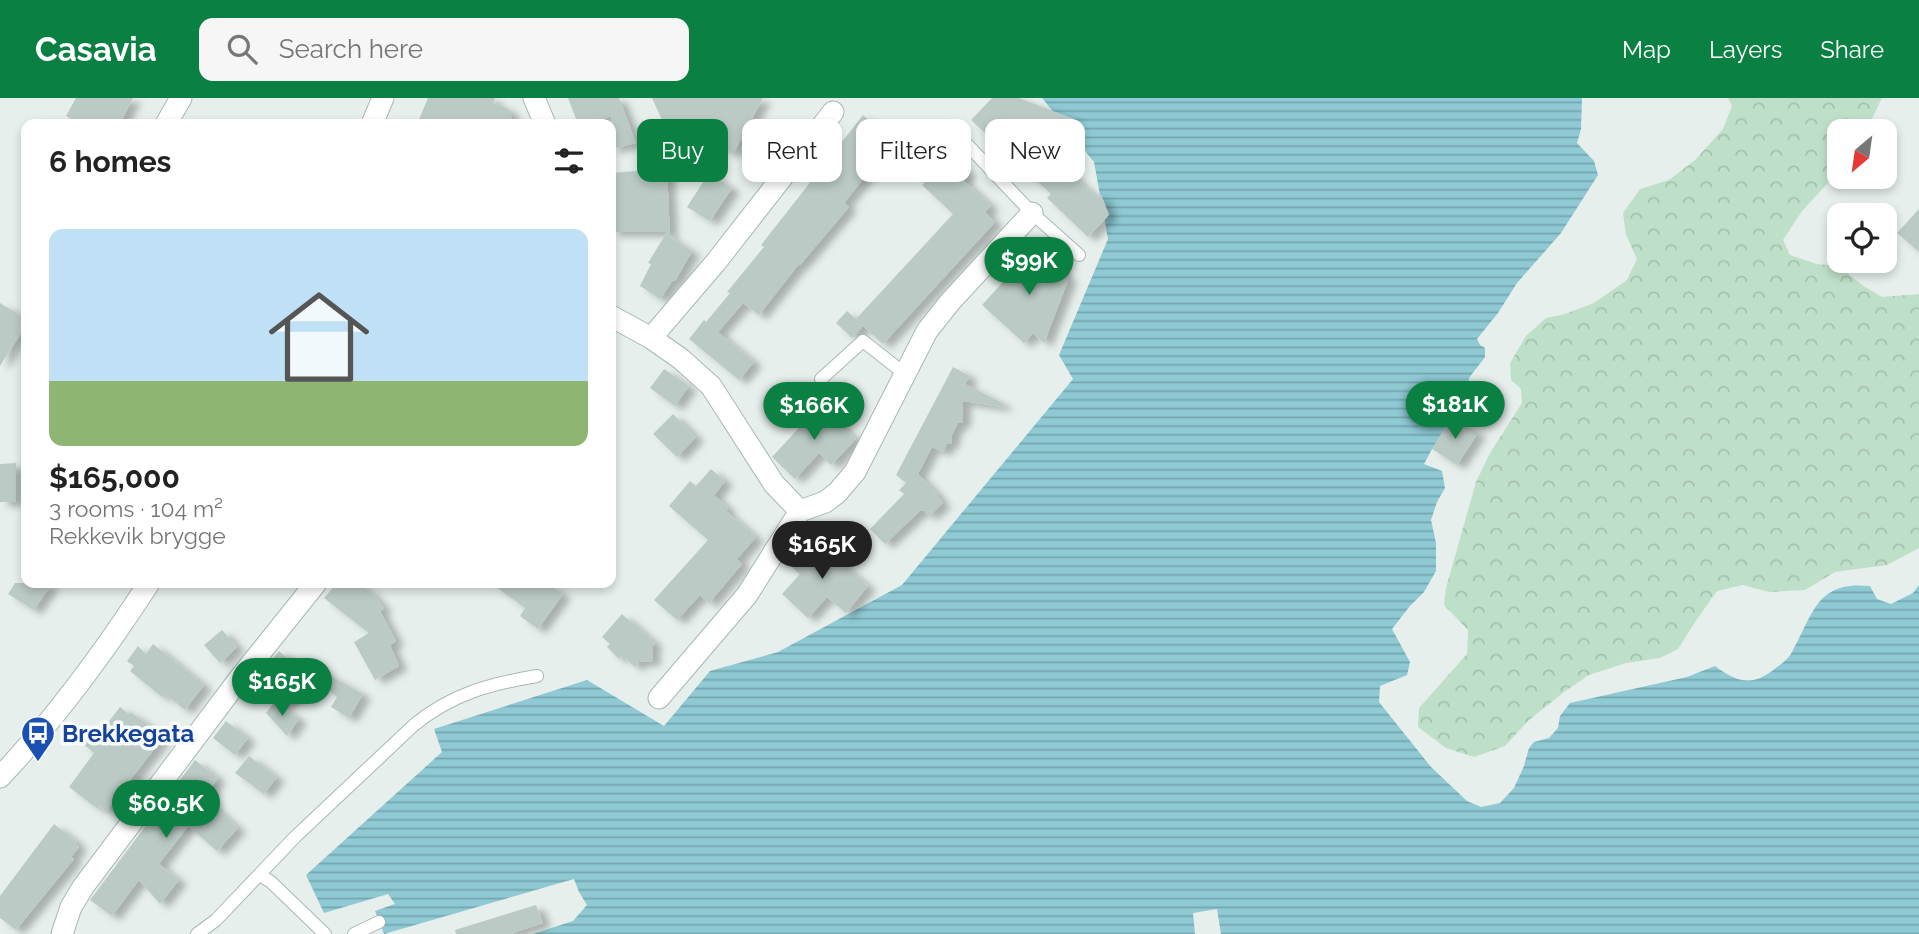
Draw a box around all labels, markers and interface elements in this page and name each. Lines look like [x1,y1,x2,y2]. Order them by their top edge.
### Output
search box [199,18,689,81]
text: Casavia [35,30,157,69]
icon: search [223,30,261,68]
text: Search here [279,34,423,64]
text: Map [1622,35,1671,64]
text: Layers [1709,35,1782,64]
text: Share [1820,35,1884,64]
chip: Buy [637,119,728,182]
chip: Rent [742,119,842,182]
chip: Filters [856,119,971,182]
chip: New [985,119,1085,182]
north arrow [1827,119,1897,189]
map controls [1827,119,1897,273]
icon: filters [550,142,588,180]
text: 6 homes [49,144,171,179]
button: locate [1827,203,1897,273]
pin: $99K [988,238,1070,297]
text: $99K [1000,246,1058,273]
icon: home [256,274,382,400]
pin: $166K [765,382,863,442]
pin: $181K [1406,382,1504,441]
text: $181K [1422,390,1488,417]
text: $166K [779,391,849,418]
text: $165,000 [49,460,180,495]
text: 3 rooms · 104 m² [49,495,223,522]
text: Rekkevik brygge [49,522,226,549]
pin: $165K [773,522,871,581]
text: $165K [788,530,856,557]
pin: $165K [233,658,331,718]
text: $165K [248,667,316,694]
bus stop icon: Brekkegata [19,714,57,763]
place label: Brekkegata [62,719,194,748]
pin: $60.5K [109,780,223,840]
text: $60.5K [128,789,204,816]

